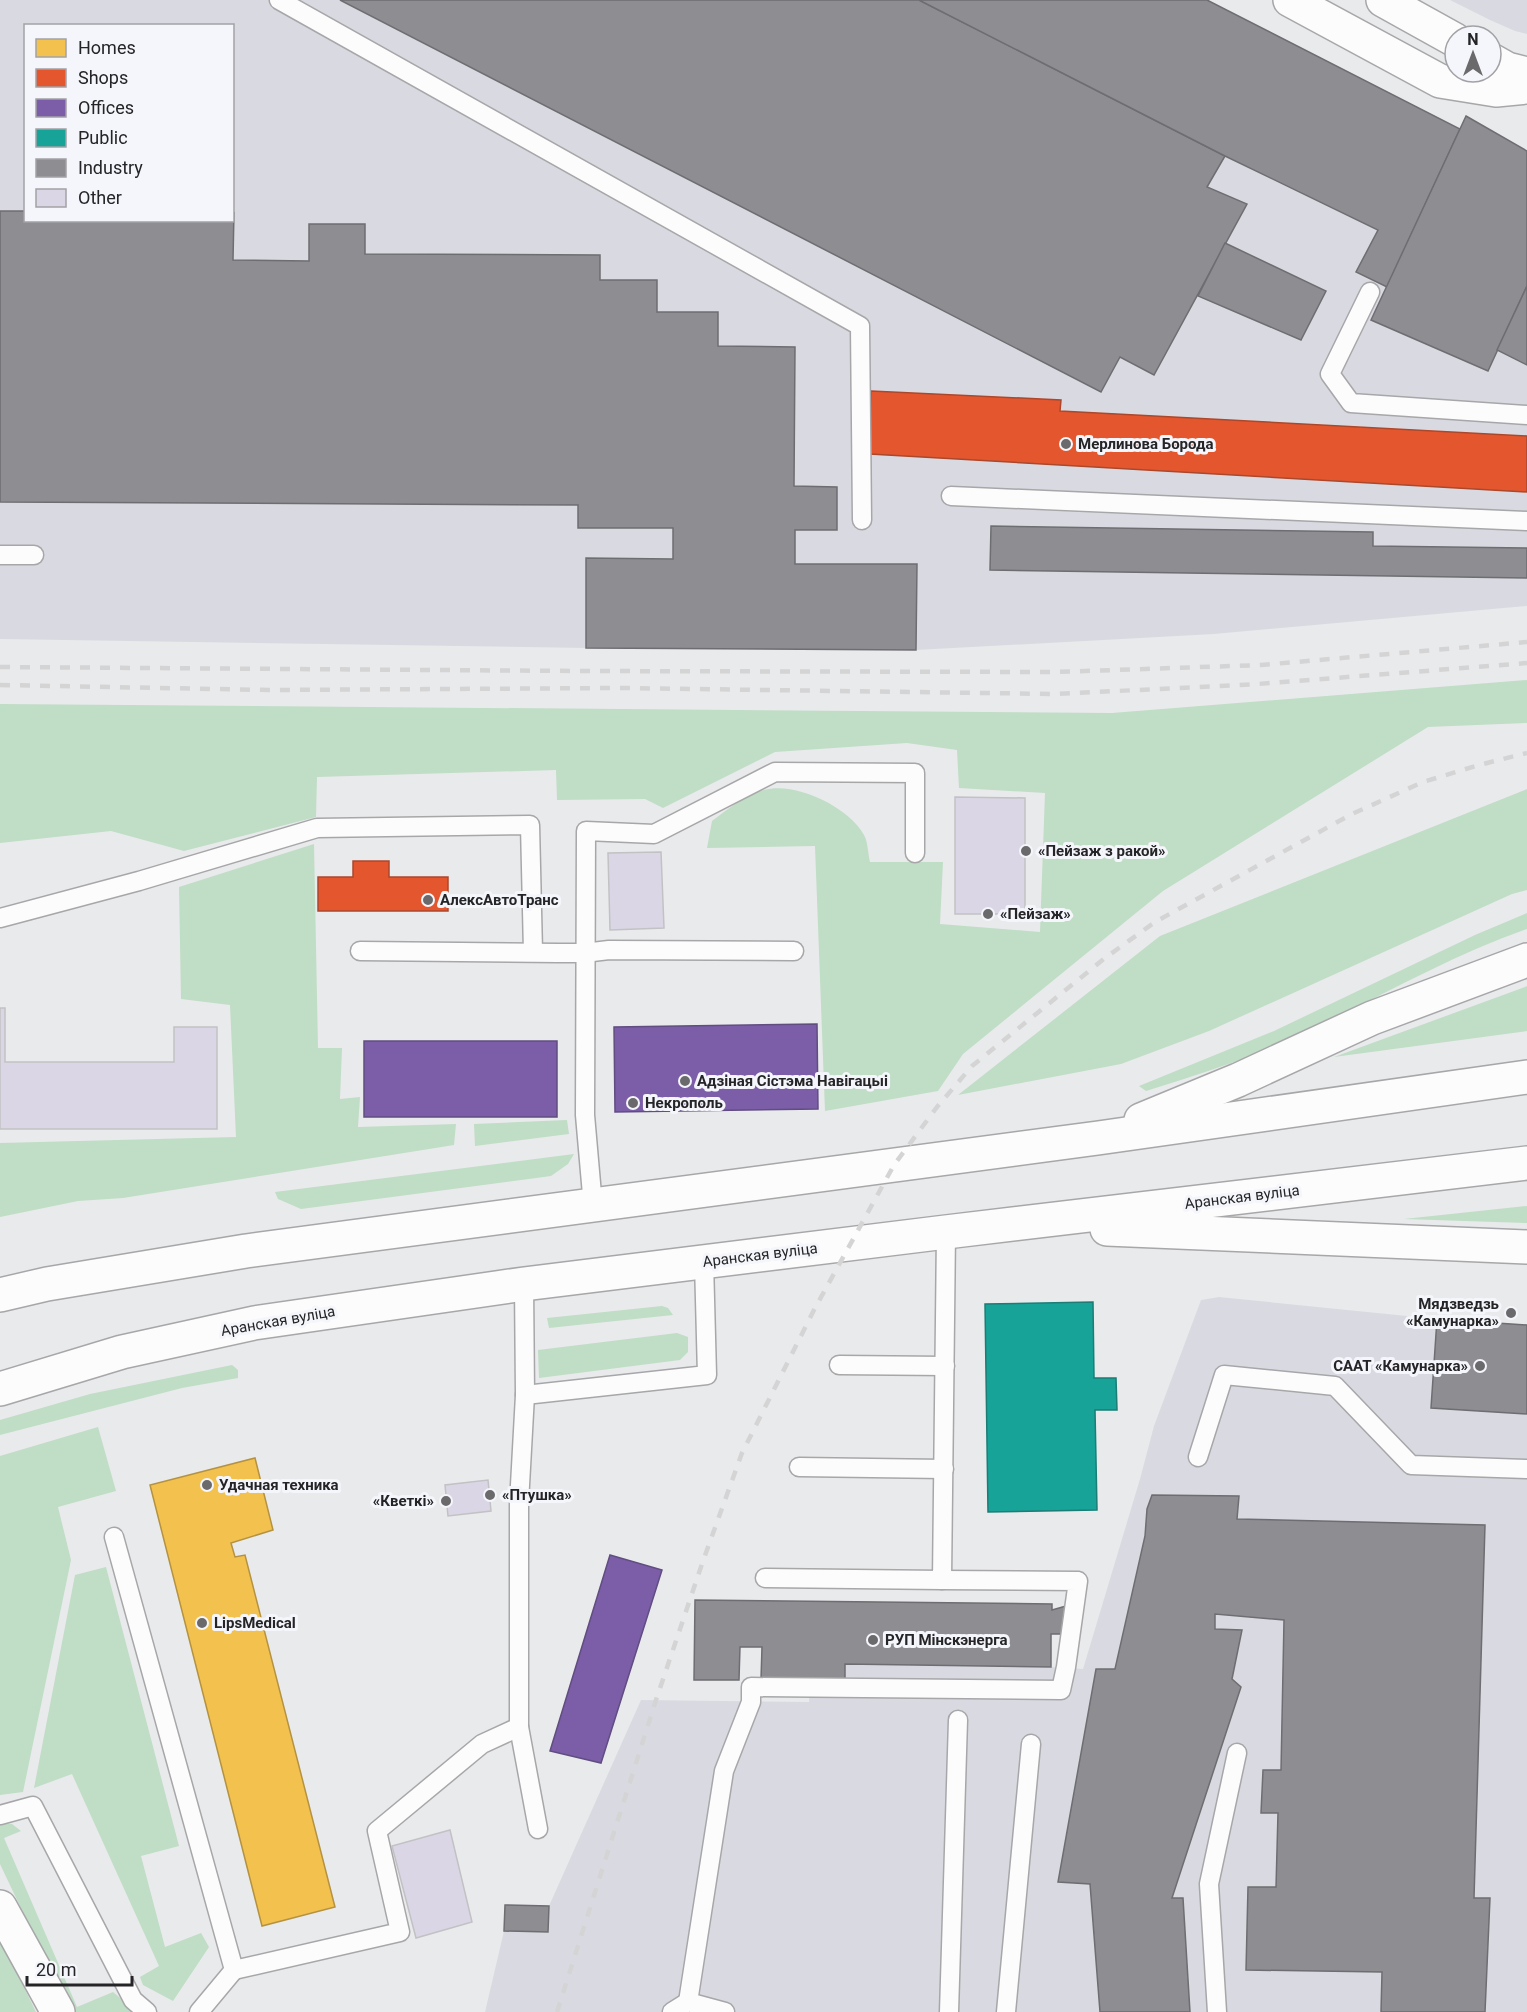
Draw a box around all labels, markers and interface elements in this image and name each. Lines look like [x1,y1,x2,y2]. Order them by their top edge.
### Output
legend [24,24,234,222]
north arrow [1443,24,1503,84]
text: N [1467,30,1479,49]
text: Homes [78,37,136,58]
text: Shops [78,67,128,88]
text: Offices [78,97,134,118]
text: Public [78,127,128,148]
text: Industry [78,157,143,178]
text: Other [78,187,122,208]
place label: Мерлинова Борода [1078,435,1214,453]
marker: Мерлинова Борода [1059,437,1073,451]
place label: «Пейзаж з ракой» [1038,842,1166,860]
marker: «Пейзаж з ракой» [1019,844,1033,858]
place label: АлексАвтоТранс [440,891,559,909]
marker: АлексАвтоТранс [421,893,435,907]
place label: «Пейзаж» [1000,905,1071,923]
marker: «Пейзаж» [981,907,995,921]
place label: Адзіная Сістэма Навігацыі [697,1072,888,1090]
marker: Адзіная Сістэма Навігацыі [678,1074,692,1088]
place label: Некрополь [645,1094,723,1112]
marker: Некрополь [626,1096,640,1110]
street label: Аранская вуліца [1183,1181,1301,1213]
street label: Аранская вуліца [701,1239,819,1271]
place label: Мядзведзь «Камунарка» [1406,1295,1499,1330]
street label: Аранская вуліца [219,1302,337,1340]
marker: Мядзведзь «Камунарка» [1504,1306,1518,1320]
place label: СААТ «Камунарка» [1333,1357,1468,1375]
marker: СААТ «Камунарка» [1473,1359,1487,1373]
place label: Удачная техника [219,1476,339,1494]
marker: Удачная техника [200,1478,214,1492]
place label: «Птушка» [502,1486,572,1504]
marker: «Птушка» [483,1488,497,1502]
place label: «Кветкі» [373,1492,434,1510]
marker: «Кветкі» [439,1494,453,1508]
place label: LipsMedical [214,1614,296,1632]
marker: LipsMedical [195,1616,209,1630]
place label: РУП Мінскэнерга [885,1631,1007,1649]
marker: РУП Мінскэнерга [866,1633,880,1647]
scale bar [27,1949,132,1987]
text: 20 m [36,1959,76,1980]

